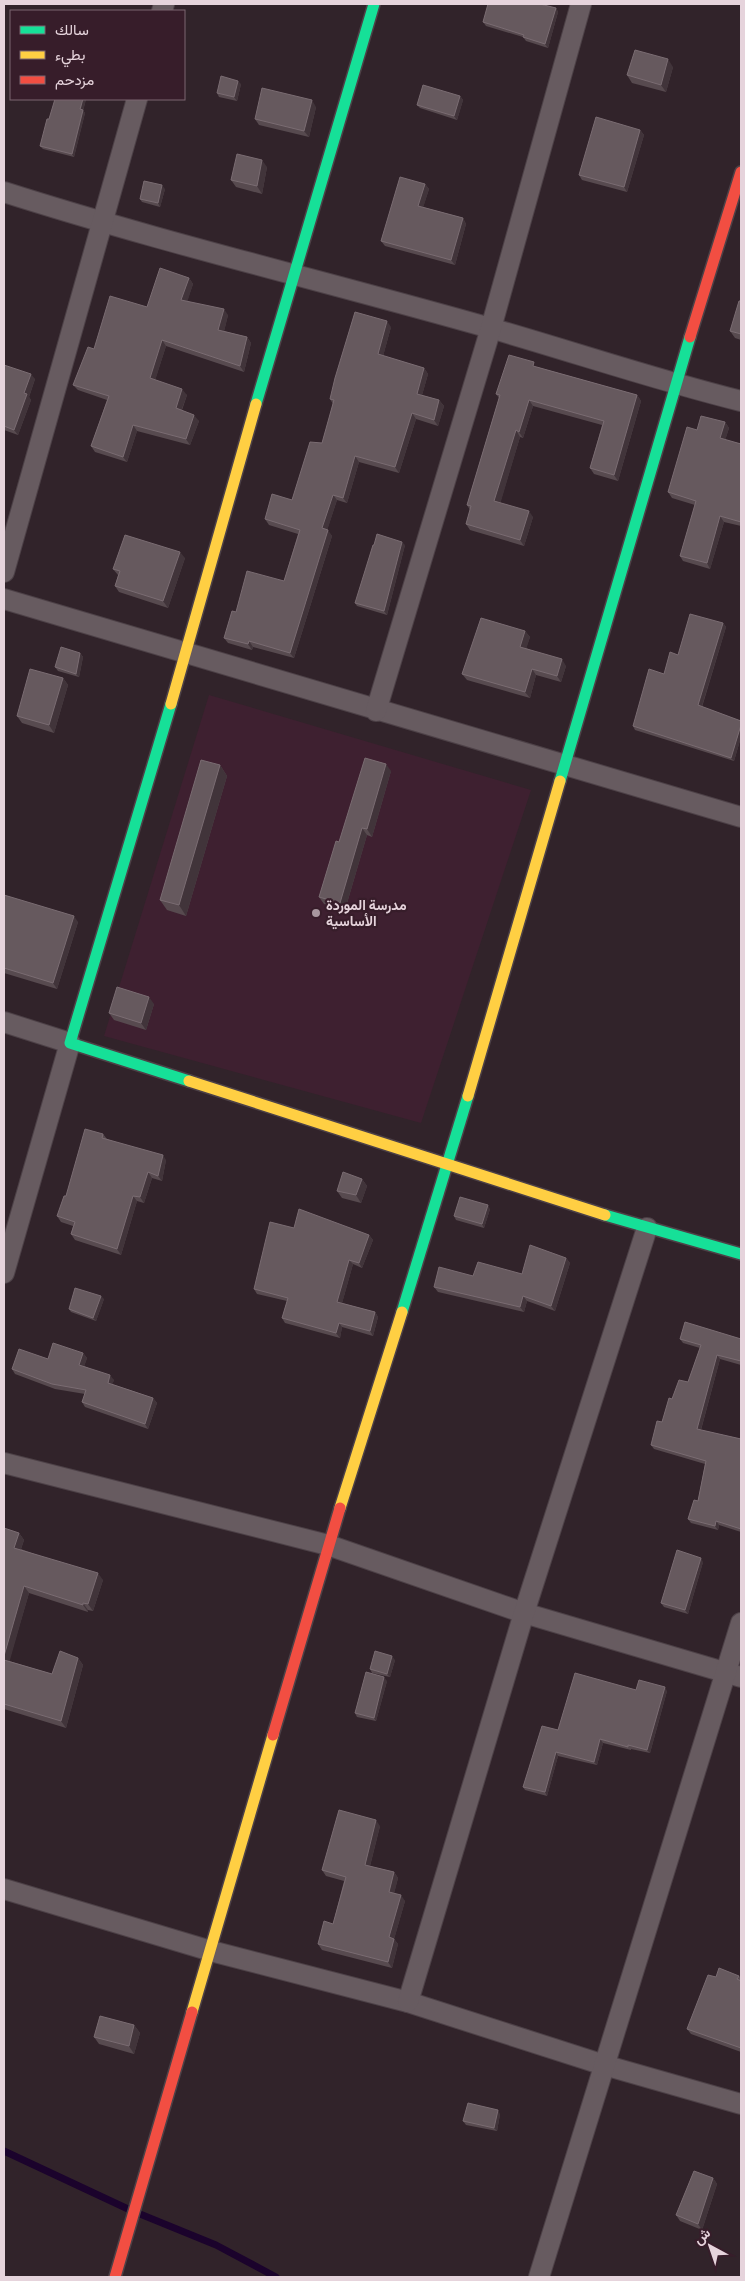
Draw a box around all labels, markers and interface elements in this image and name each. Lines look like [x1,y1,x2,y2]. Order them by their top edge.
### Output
legend [10,10,185,100]
text: سالك [55,20,89,38]
text: بطيء [55,45,85,68]
text: مزدحم [55,70,94,90]
place label: مدرسة الموردة الأساسية [326,896,407,930]
marker: مدرسة الموردة الأساسية [310,907,322,919]
north arrow [685,2221,735,2271]
text: ش [689,2224,714,2248]

